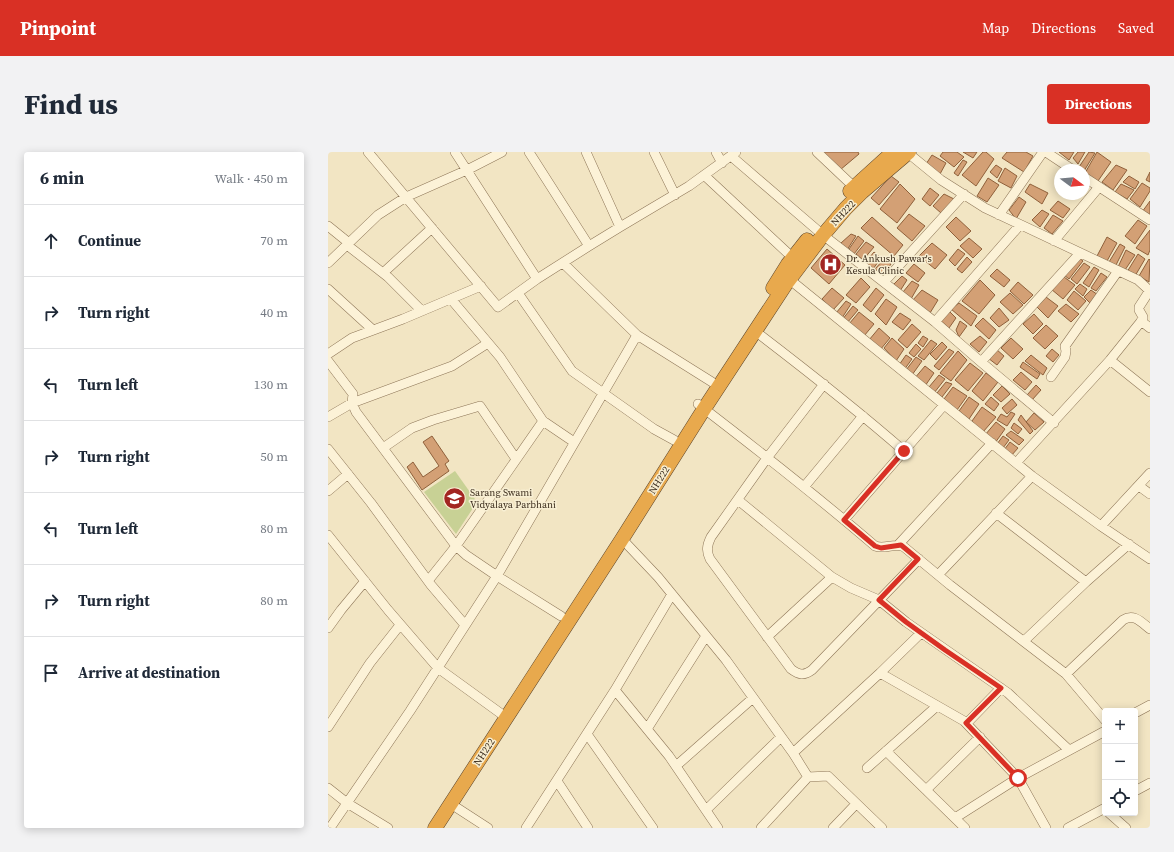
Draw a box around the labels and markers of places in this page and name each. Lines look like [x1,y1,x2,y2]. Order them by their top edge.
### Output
hospital icon: Dr. Ankush Pawar's Kesula Clinic [818,251,844,277]
place label: Dr. Ankush Pawar's Kesula Clinic [846,252,932,277]
school or university icon: Sarang Swami Vidyalaya Parbhani [441,485,467,511]
place label: Sarang Swami Vidyalaya Parbhani [470,486,556,511]

